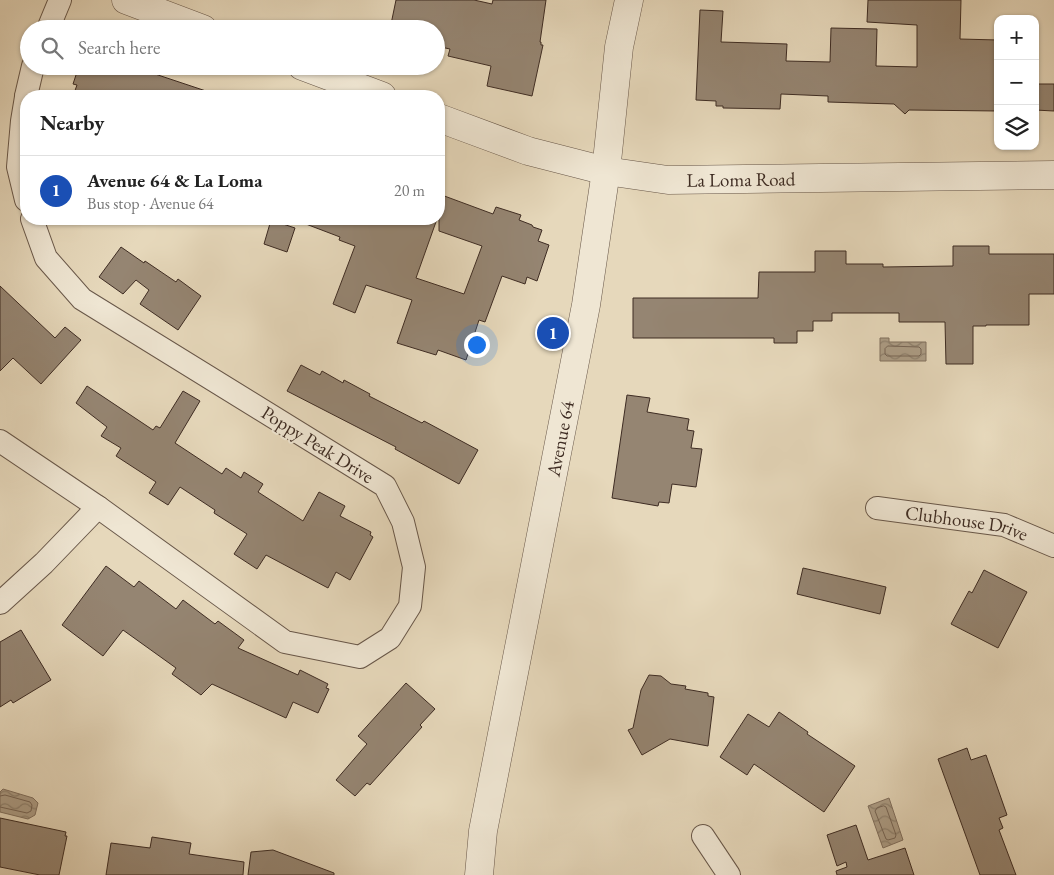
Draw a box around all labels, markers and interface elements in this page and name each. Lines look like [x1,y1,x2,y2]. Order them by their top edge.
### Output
map controls [994,15,1039,150]
button: + [994,15,1039,60]
search box [20,20,445,75]
icon: search [38,34,66,62]
text: Search here [78,35,160,60]
button: − [994,60,1039,105]
button: layers [994,105,1039,150]
text: Nearby [40,109,104,136]
street label: La Loma Road [686,166,796,193]
text: Avenue 64 & La Loma [87,168,263,193]
text: 1 [52,180,60,201]
text: 20 m [394,180,425,201]
text: Bus stop · Avenue 64 [87,193,214,214]
pin: 1 [537,314,569,352]
your location [464,332,490,358]
street label: Avenue 64 [540,398,580,480]
street label: Poppy Peak Drive [257,400,379,489]
street label: Clubhouse Drive [904,500,1032,547]

